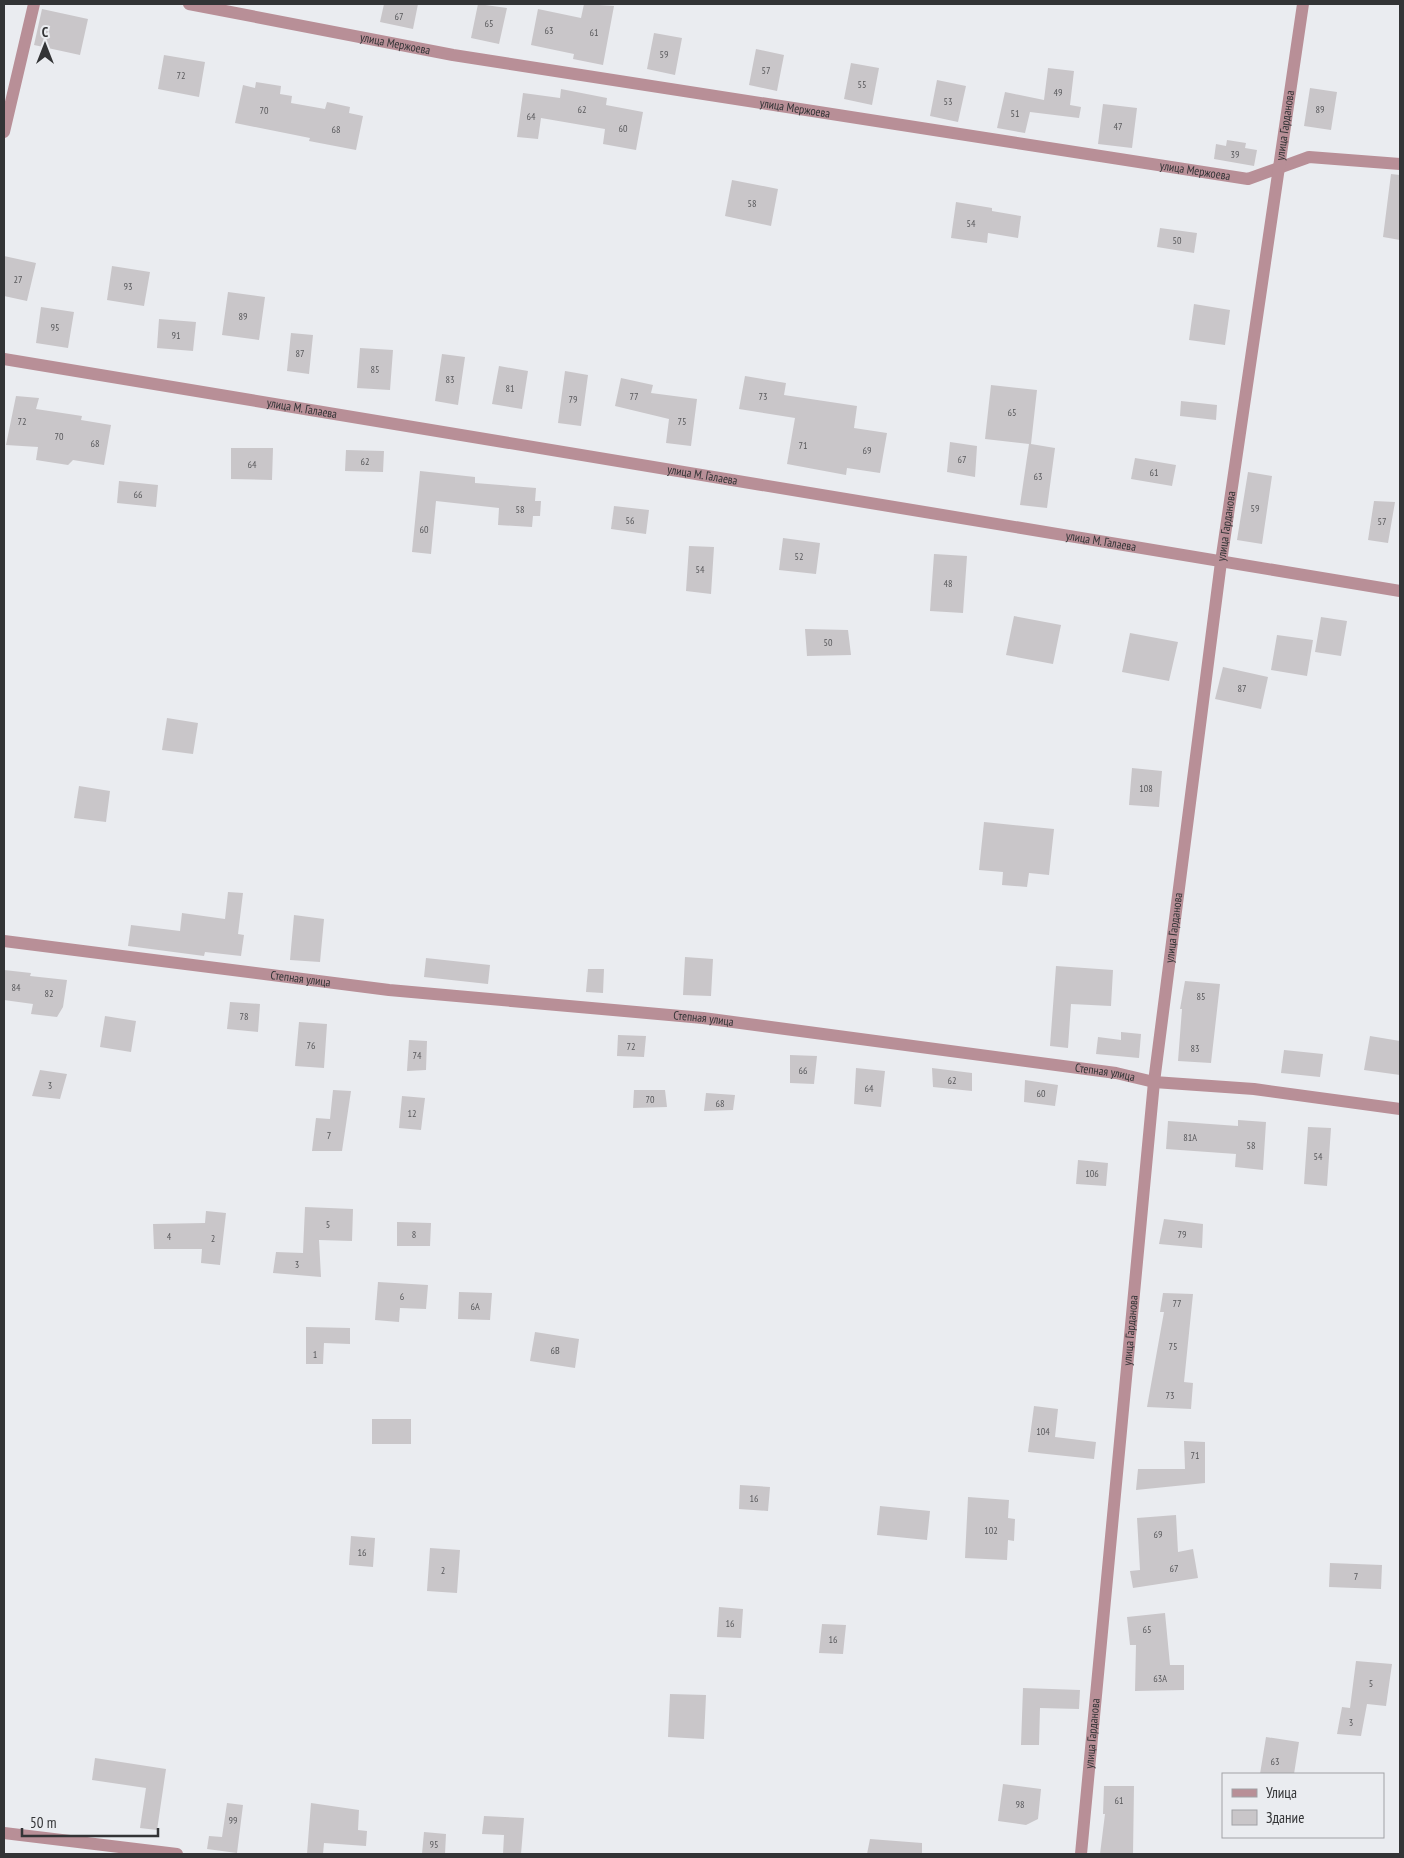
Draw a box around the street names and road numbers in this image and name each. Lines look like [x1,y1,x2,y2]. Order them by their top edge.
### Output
street label: улица Мержоева [359,29,432,57]
street label: улица Гарданова [1272,89,1297,161]
street label: улица Мержоева [759,95,832,121]
street label: улица Мержоева [1159,157,1232,183]
street label: улица М. Галаева [266,395,338,421]
street label: улица М. Галаева [666,461,739,488]
street label: улица Гарданова [1213,490,1238,562]
street label: улица М. Галаева [1065,528,1138,554]
street label: улица Гарданова [1161,891,1185,964]
street label: Степная улица [270,967,332,990]
street label: Степная улица [673,1007,735,1029]
street label: Степная улица [1074,1060,1137,1084]
street label: улица Гарданова [1119,1294,1141,1366]
street label: улица Гарданова [1081,1697,1103,1769]

